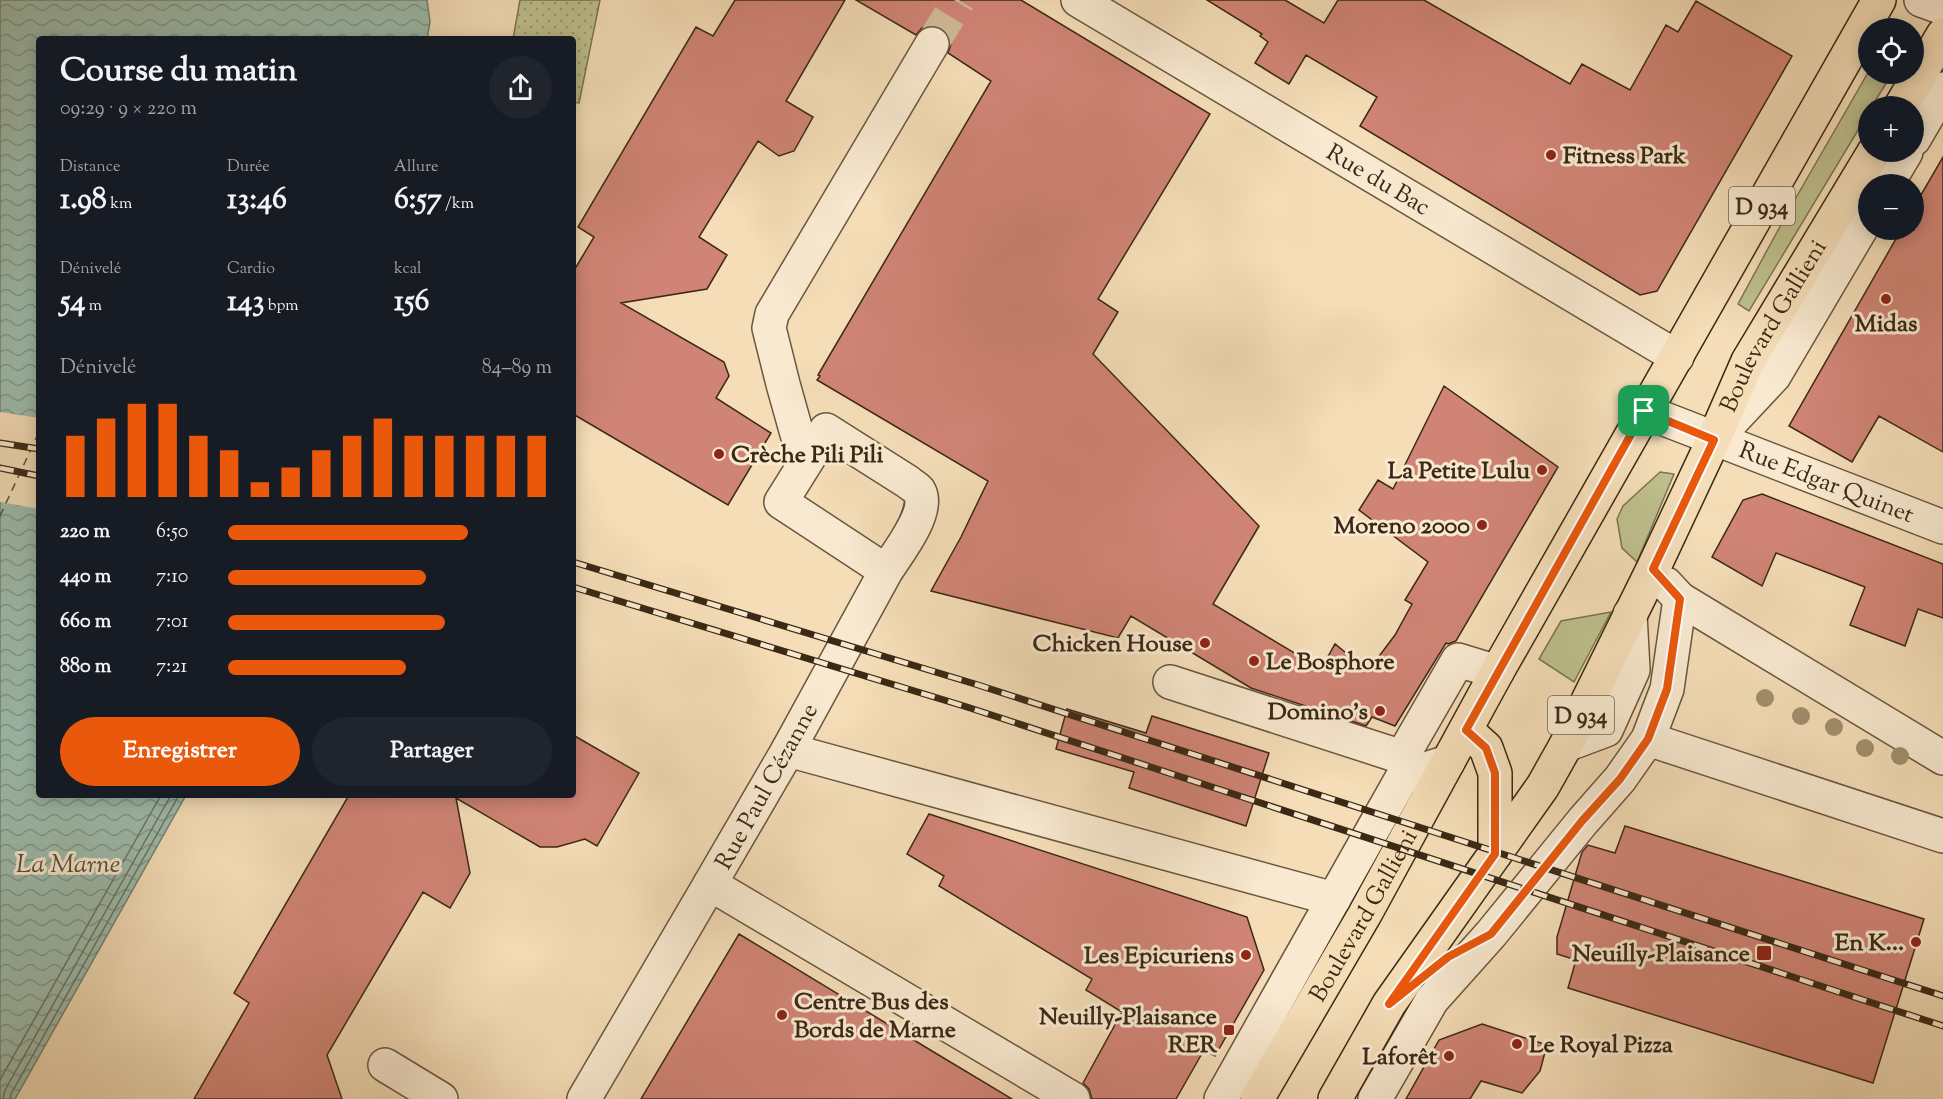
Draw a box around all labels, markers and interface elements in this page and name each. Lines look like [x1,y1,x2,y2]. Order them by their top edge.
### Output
map controls [1858,18,1924,240]
button: locate [1858,18,1924,84]
text: Course du matin [60,48,297,96]
button: share [489,56,552,119]
text: 09:29 · 9 × 220 m [60,95,197,124]
button: + [1858,96,1924,162]
street label: Rue du Bac [1319,137,1436,225]
place label: Fitness Park [1563,140,1687,174]
marker: Fitness Park [1544,148,1558,162]
text: Distance [60,156,120,179]
text: Durée [227,156,270,179]
text: Allure [394,156,438,179]
button: − [1858,174,1924,240]
text: 1.98 [60,179,107,222]
text: 13:46 [227,179,287,222]
text: 6:57 [394,179,442,222]
road number: D 934 [1729,187,1795,225]
text: km [107,193,132,216]
text: /km [442,193,474,216]
street label: Boulevard Gallieni [1713,234,1836,418]
text: Dénivelé [60,258,121,281]
text: Cardio [227,258,275,281]
text: kcal [394,258,422,281]
text: 54 [60,281,85,324]
text: 143 [227,281,264,324]
text: 156 [394,281,429,324]
marker: Midas [1879,292,1893,306]
text: m [85,295,102,318]
text: bpm [264,295,299,318]
place label: Midas [1855,308,1917,342]
text: Dénivelé [60,354,136,383]
text: 84–89 m [482,354,552,383]
pin [1618,385,1669,436]
icon: arrive [1627,394,1660,427]
street label: Rue Edgar Quinet [1734,434,1918,533]
place label: Crèche Pili Pili [731,439,883,473]
marker: Crèche Pili Pili [712,447,726,461]
place label: La Petite Lulu [1388,455,1530,489]
marker: La Petite Lulu [1535,463,1549,477]
place label: Moreno 2000 [1333,510,1470,544]
text: 220 m [60,518,110,547]
text: 6:50 [156,518,188,547]
marker: Moreno 2000 [1475,518,1489,532]
text: 440 m [60,563,111,592]
text: 7:10 [156,563,188,592]
text: 660 m [60,608,111,637]
text: 7:01 [156,608,188,637]
place label: Chicken House [1032,628,1193,662]
marker: Chicken House [1198,636,1212,650]
place label: Le Bosphore [1266,646,1395,680]
text: 880 m [60,653,111,682]
text: 7:21 [156,653,187,682]
marker: Le Bosphore [1247,654,1261,668]
place label: Domino's [1268,696,1368,730]
road number: D 934 [1548,696,1614,734]
street label: Rue Paul Cézanne [708,698,828,876]
marker: Domino's [1373,704,1387,718]
button: Enregistrer [60,717,300,786]
button: Partager [312,717,552,786]
street label: Boulevard Gallieni [1302,824,1427,1009]
water label: La Marne [16,847,120,884]
place label: En K... [1835,927,1904,961]
marker: En K... [1909,935,1923,949]
place label: Neuilly-Plaisance [1572,938,1750,972]
place label: Les Epicuriens [1084,940,1234,974]
marker: Neuilly-Plaisance [1755,944,1773,962]
marker: Les Epicuriens [1239,948,1253,962]
place label: Centre Bus des Bords de Marne [794,986,956,1048]
place label: Neuilly-Plaisance RER [1039,1001,1218,1063]
marker: Centre Bus des Bords de Marne [775,1008,789,1022]
marker: Neuilly-Plaisance RER [1222,1023,1236,1037]
place label: Le Royal Pizza [1529,1029,1674,1063]
marker: Le Royal Pizza [1510,1037,1524,1051]
place label: Laforêt [1362,1041,1438,1075]
marker: Laforêt [1442,1049,1456,1063]

